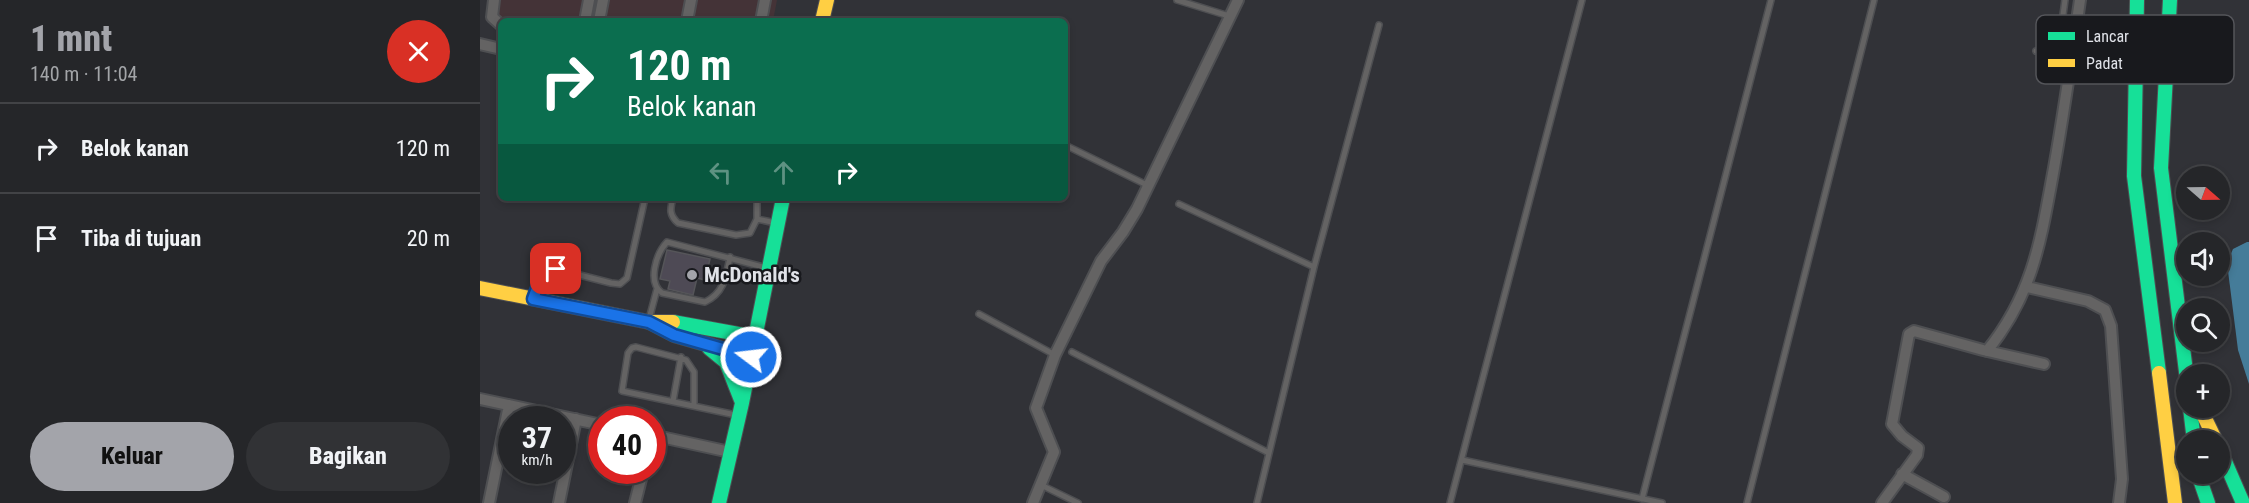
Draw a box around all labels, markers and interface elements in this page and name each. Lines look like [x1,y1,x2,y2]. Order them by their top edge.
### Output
legend [2036,15,2234,84]
text: 1 mnt [30,18,112,60]
button: close [387,20,450,83]
text: Lancar [2086,27,2129,46]
text: 120 m [627,41,732,90]
icon: right [528,42,606,120]
text: Padat [2086,54,2123,73]
text: 140 m · 11:04 [30,62,137,86]
text: Belok kanan [627,91,757,123]
icon: right [30,132,63,165]
text: Belok kanan [81,136,189,161]
text: 120 m [396,136,450,161]
icon: left [704,156,737,189]
icon: ahead [767,156,800,189]
icon: right [830,156,863,189]
north arrow [2176,166,2230,220]
map controls [2176,166,2230,484]
icon: arrive [30,222,63,255]
text: Tiba di tujuan [81,226,201,251]
text: 20 m [407,226,450,251]
button: sound [2176,232,2230,286]
pin [530,243,581,294]
icon: arrive [539,252,572,285]
place label: McDonald's [704,263,800,287]
marker: McDonald's [685,268,699,282]
button: search [2176,298,2230,352]
position arrow [719,325,783,389]
button: + [2176,364,2230,418]
speed limit sign: 40 [588,406,666,484]
text: 37 [522,420,552,455]
button: Keluar [30,422,234,491]
button: Bagikan [246,422,450,491]
button: − [2176,430,2230,484]
text: km/h [522,451,552,469]

